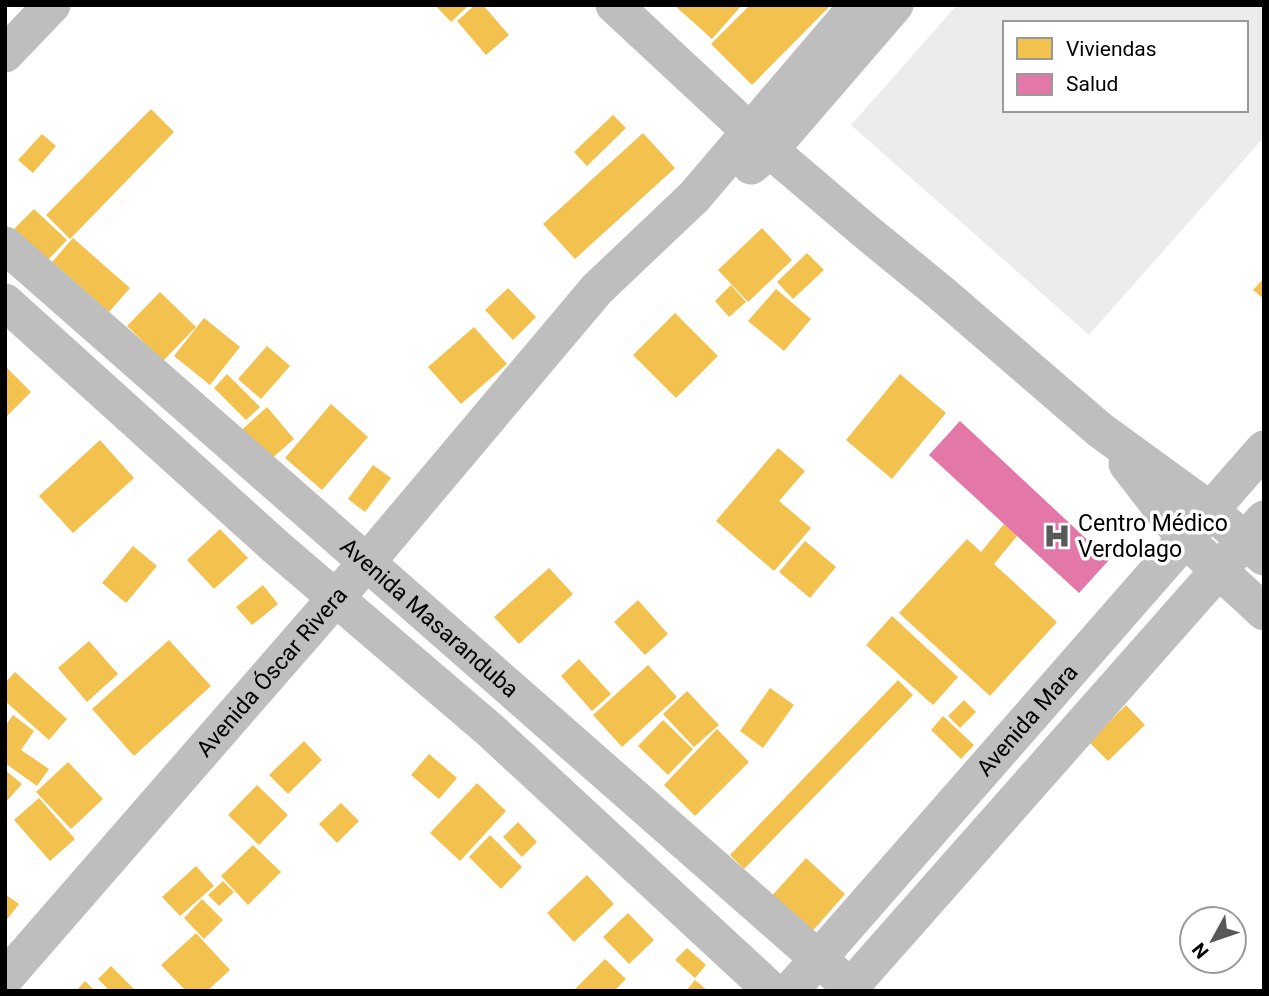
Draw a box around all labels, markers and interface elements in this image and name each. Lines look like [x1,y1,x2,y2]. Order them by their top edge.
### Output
legend [1003,21,1248,112]
text: Viviendas [1066,37,1157,61]
text: Salud [1066,72,1118,96]
place label: Centro Médico Verdolago [1078,510,1228,563]
hospital icon: Centro Médico Verdolago [1042,521,1072,551]
street label: Avenida Masaranduba [335,532,524,703]
street label: Avenida Óscar Rivera [190,581,353,762]
street label: Avenida Mara [971,659,1083,781]
north arrow [1178,905,1248,975]
text: N [1187,938,1213,963]

